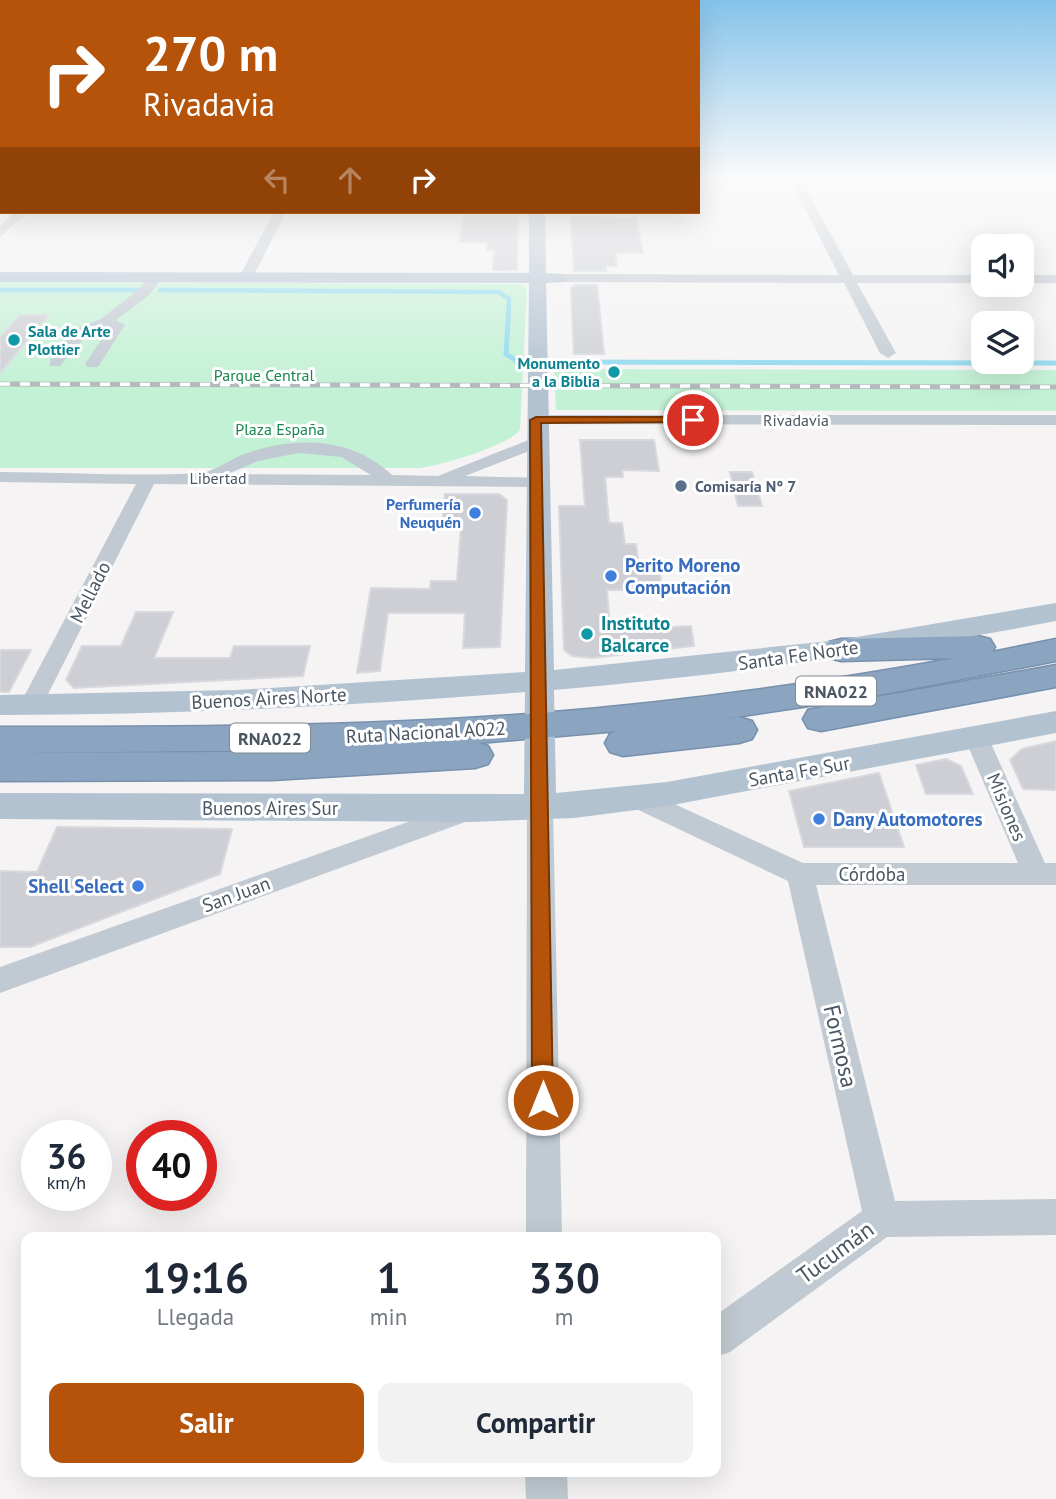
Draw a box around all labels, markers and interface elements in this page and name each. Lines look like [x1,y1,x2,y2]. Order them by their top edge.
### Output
text: 270 m [143,21,278,85]
icon: right [28,28,119,119]
text: Rivadavia [143,83,275,125]
icon: left [258,161,296,199]
icon: ahead [331,161,369,199]
icon: right [404,161,442,199]
map controls [971,234,1034,374]
button: sound [971,234,1034,297]
button: layers [971,311,1034,374]
place label: Sala de Arte Plottier [28,321,111,359]
marker: Sala de Arte Plottier [6,332,22,348]
place label: Monumento a la Biblia [517,353,600,391]
marker: Monumento a la Biblia [606,364,622,380]
park label: Parque Central [214,365,314,385]
pin [663,390,723,450]
icon: arrive [674,401,712,439]
street label: Rivadavia [763,410,829,430]
park label: Plaza España [235,419,325,439]
street label: Libertad [189,468,247,488]
place label: Comisaría N° 7 [695,476,796,496]
marker: Comisaría N° 7 [673,478,689,494]
place label: Perfumería Neuquén [386,494,461,532]
marker: Perfumería Neuquén [467,505,483,521]
place label: Perito Moreno Computación [625,553,740,599]
street label: Mellado [64,557,116,627]
marker: Perito Moreno Computación [603,568,619,584]
place label: Instituto Balcarce [601,611,670,657]
marker: Instituto Balcarce [579,626,595,642]
street label: Santa Fe Norte [736,635,860,675]
road number: RNA022 [796,676,876,706]
street label: Buenos Aires Norte [191,682,347,714]
street label: Ruta Nacional A022 [345,716,507,748]
road number: RNA022 [230,724,310,752]
street label: Santa Fe Sur [747,750,852,792]
street label: Misiones [982,769,1032,845]
street label: Buenos Aires Sur [202,796,339,820]
place label: Dany Automotores [833,807,983,831]
marker: Dany Automotores [811,811,827,827]
street label: Córdoba [839,862,905,886]
street label: San Juan [199,871,273,917]
place label: Shell Select [28,874,124,898]
marker: Shell Select [130,878,146,894]
street label: Formosa [817,1002,865,1090]
position arrow [506,1063,580,1137]
speed limit sign: 40 [126,1120,217,1211]
text: 36 [47,1133,86,1179]
text: km/h [47,1171,86,1194]
street label: Tucumán [791,1214,879,1290]
text: 19:16 [142,1250,249,1305]
text: 1 [377,1250,400,1305]
text: 330 [528,1250,600,1305]
text: Llegada [157,1302,234,1331]
text: min [370,1302,407,1331]
text: m [555,1302,573,1331]
button: Salir [49,1383,364,1463]
button: Compartir [378,1383,693,1463]

